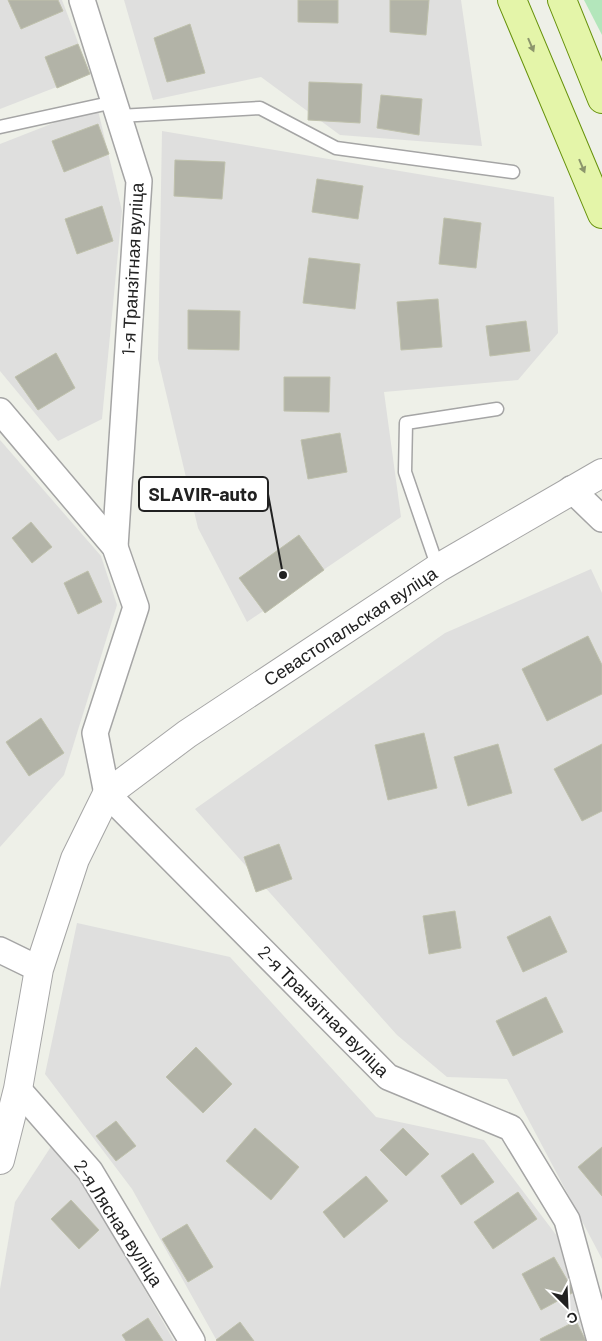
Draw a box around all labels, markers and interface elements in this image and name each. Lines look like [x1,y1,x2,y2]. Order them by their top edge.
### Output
one-way arrow [528,38,536,52]
one-way arrow [578,159,586,174]
street label: 1-я Транзітная вуліца [116,181,148,356]
callout: SLAVIR-auto [139,477,268,511]
text: SLAVIR-auto [148,482,258,505]
street label: Севастопальская вуліца [259,561,442,690]
street label: 2-я Транзітная вуліца [254,941,395,1082]
street label: 2-я Лясная вуліца [70,1156,169,1291]
north arrow [542,1281,592,1331]
text: С [564,1309,581,1328]

